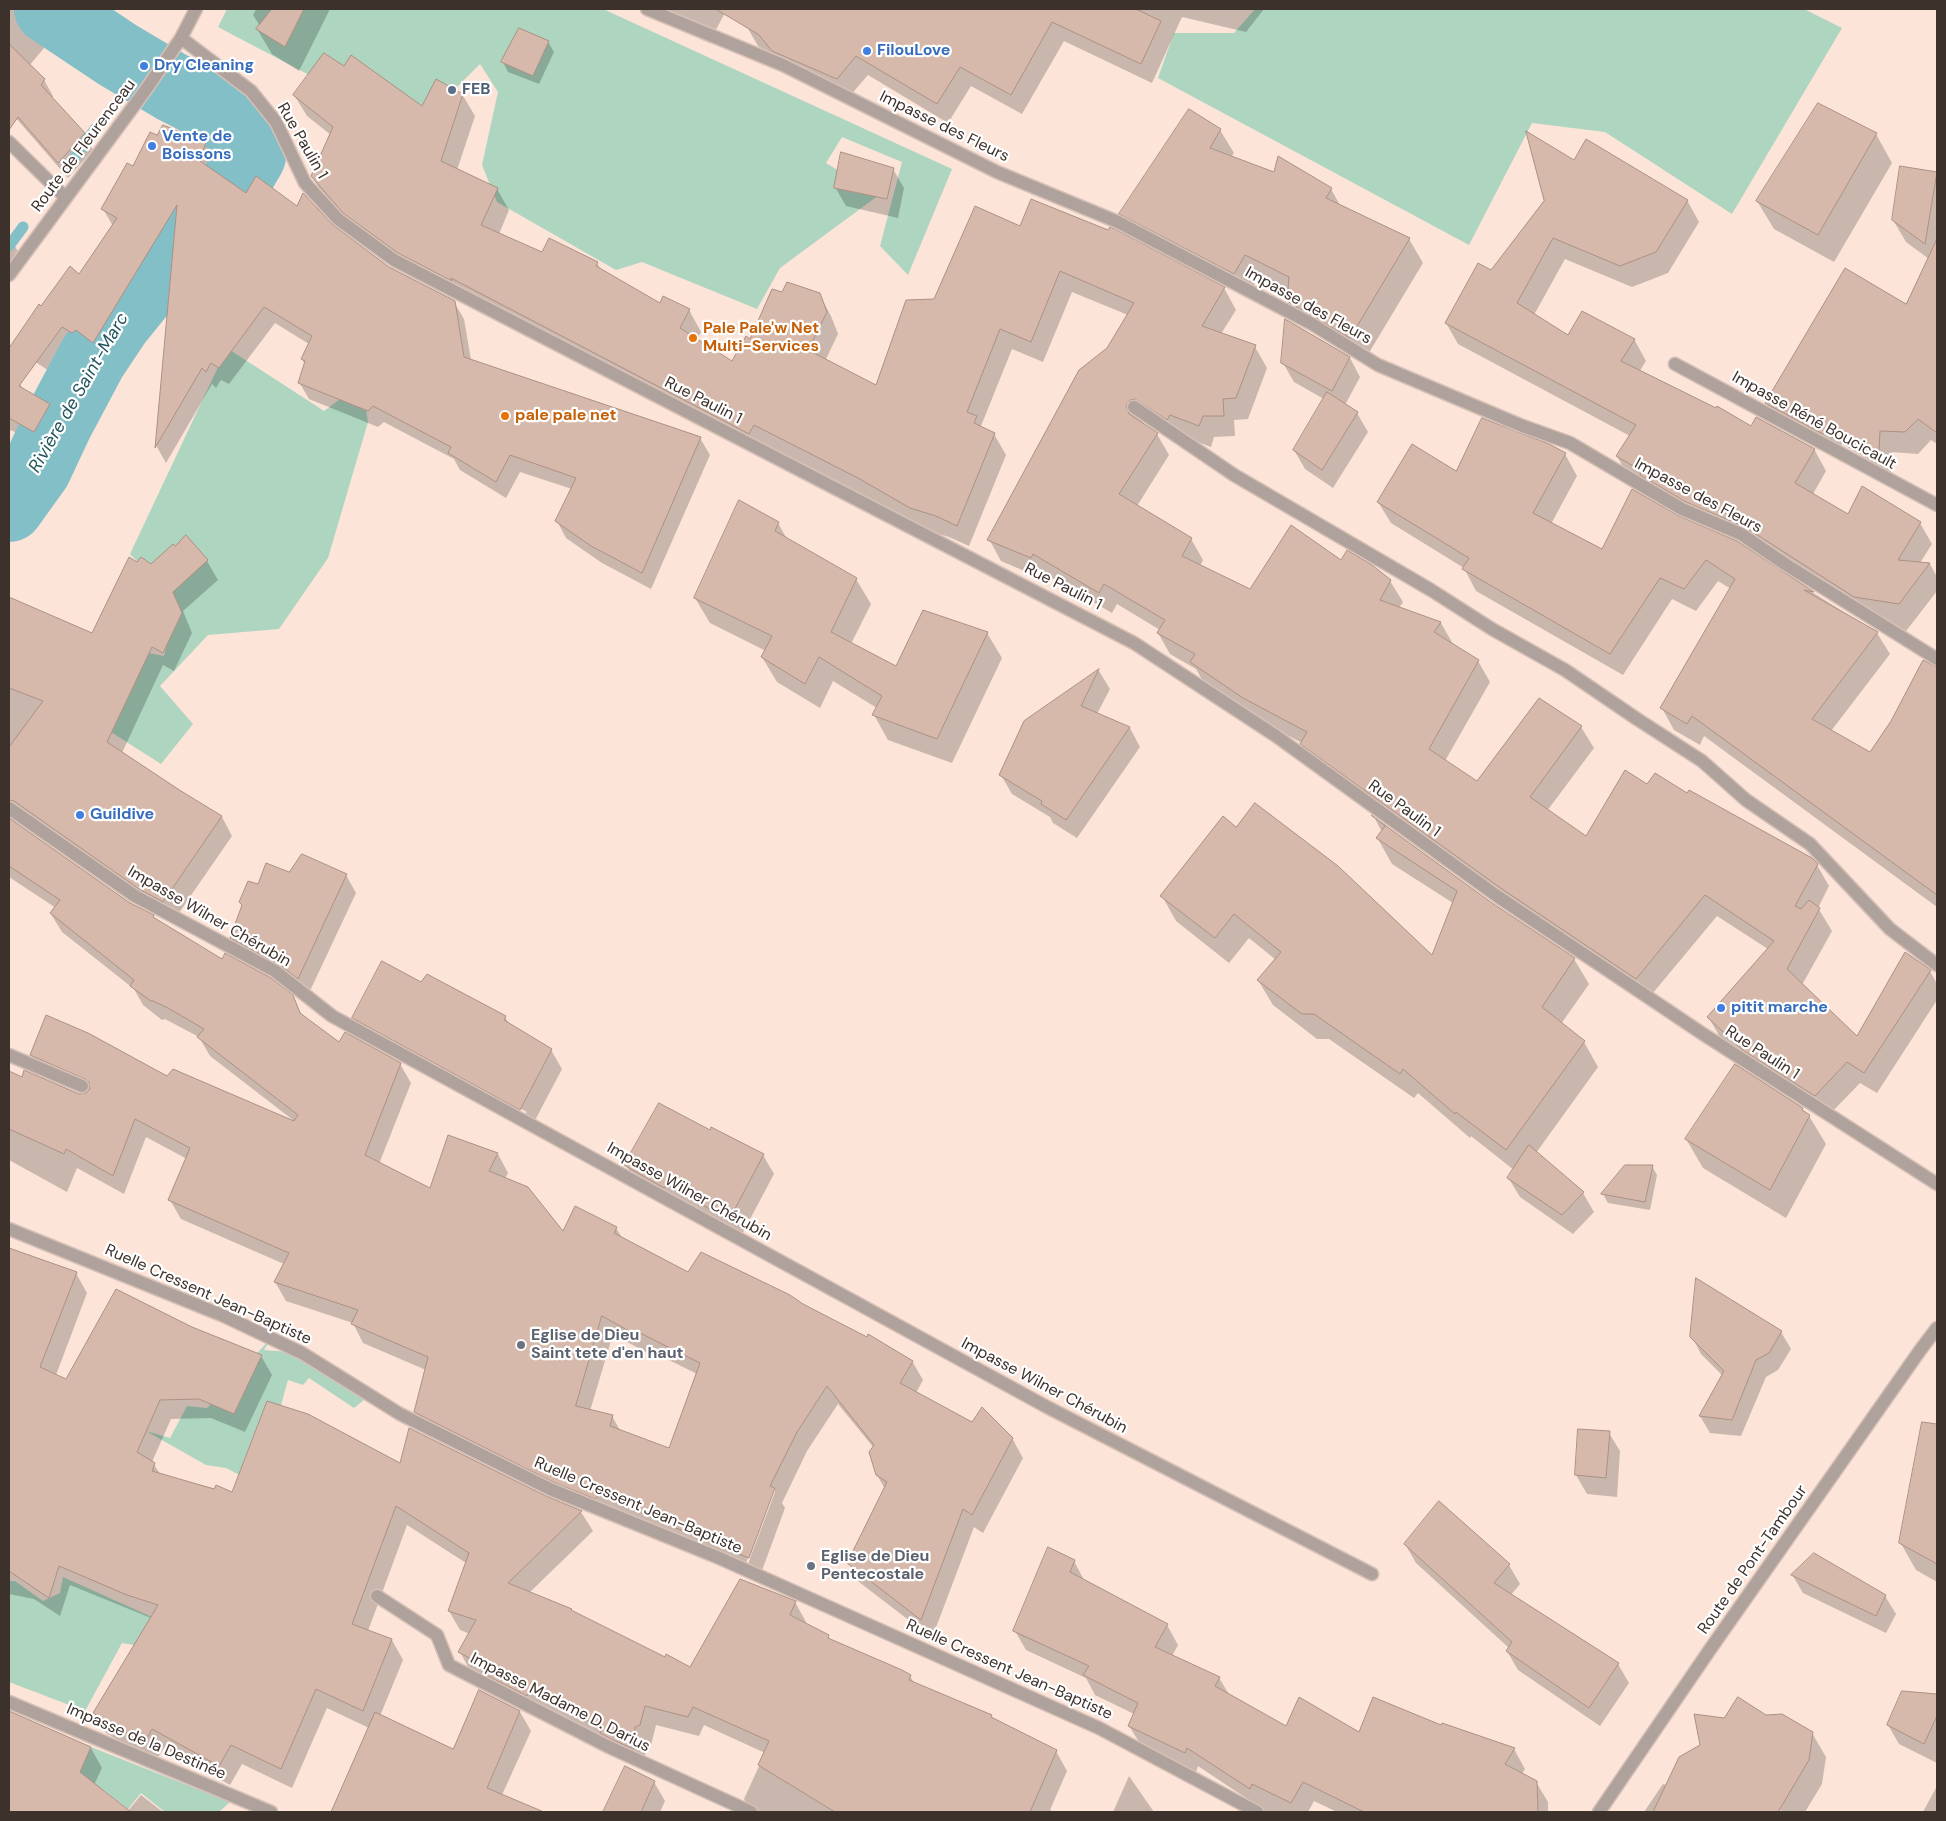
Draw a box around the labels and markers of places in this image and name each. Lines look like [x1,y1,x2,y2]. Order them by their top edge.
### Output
place label: FilouLove [877,41,950,61]
marker: FilouLove [861,45,873,57]
place label: Dry Cleaning [154,56,254,76]
marker: Dry Cleaning [138,60,150,72]
place label: FEB [462,80,490,100]
marker: FEB [446,84,458,96]
place label: Vente de Boissons [162,127,232,165]
marker: Vente de Boissons [146,140,158,152]
place label: Pale Pale'w Net Multi-Services [703,319,819,357]
marker: Pale Pale'w Net Multi-Services [687,332,699,344]
place label: pale pale net [515,406,616,426]
marker: pale pale net [499,410,511,422]
place label: Guildive [90,805,154,825]
marker: Guildive [74,809,86,821]
place label: pitit marche [1731,998,1828,1018]
marker: pitit marche [1715,1002,1727,1014]
place label: Eglise de Dieu Saint tete d'en haut [531,1326,683,1364]
marker: Eglise de Dieu Saint tete d'en haut [515,1339,527,1351]
place label: Eglise de Dieu Pentecostale [821,1547,929,1585]
marker: Eglise de Dieu Pentecostale [805,1560,817,1572]

